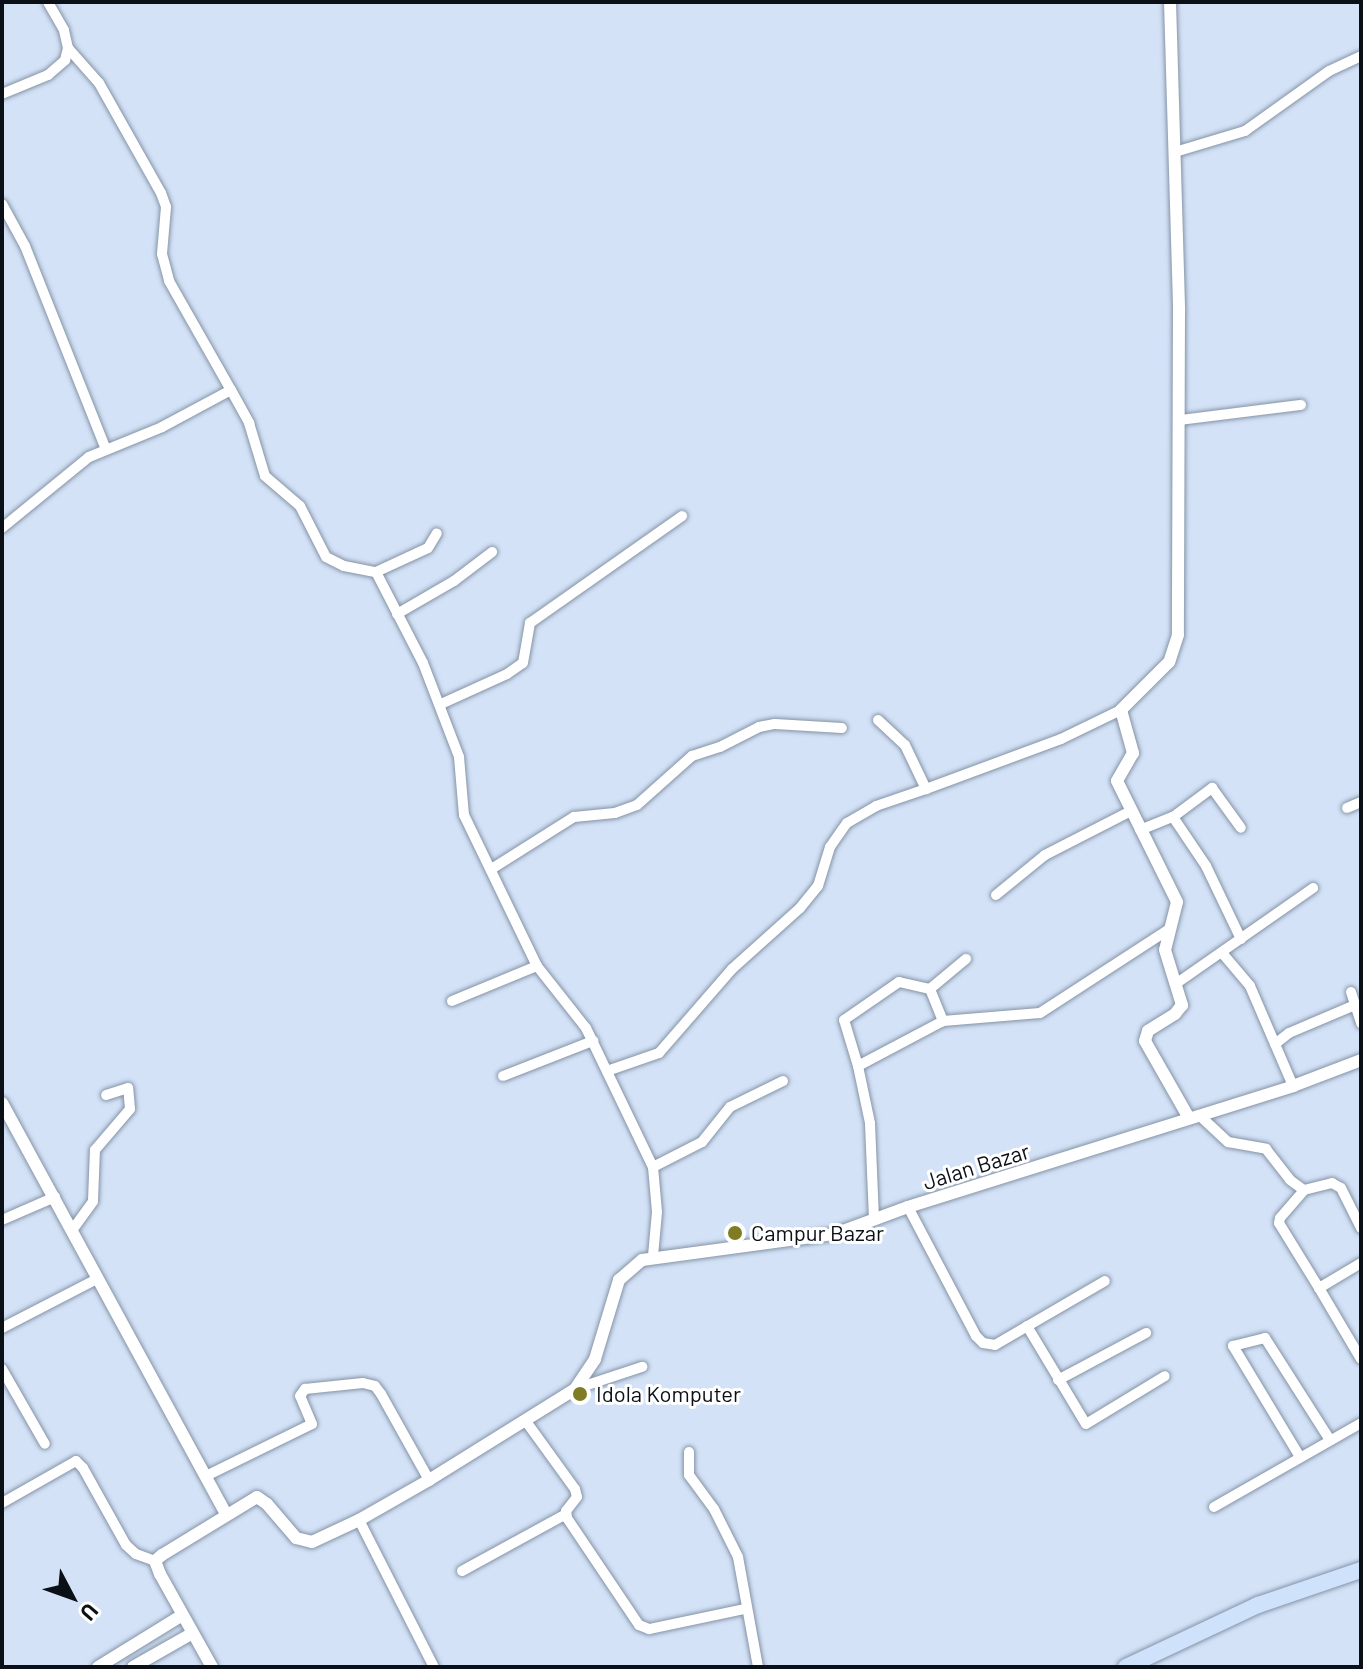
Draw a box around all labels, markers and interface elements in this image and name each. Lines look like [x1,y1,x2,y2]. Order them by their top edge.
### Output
street label: Jalan Bazar [919,1137,1033,1195]
place label: Campur Bazar [751,1220,884,1246]
marker: Campur Bazar [726,1224,744,1242]
place label: Idola Komputer [596,1381,741,1407]
marker: Idola Komputer [571,1385,589,1403]
north arrow [32,1557,112,1637]
text: U [76,1599,104,1626]

